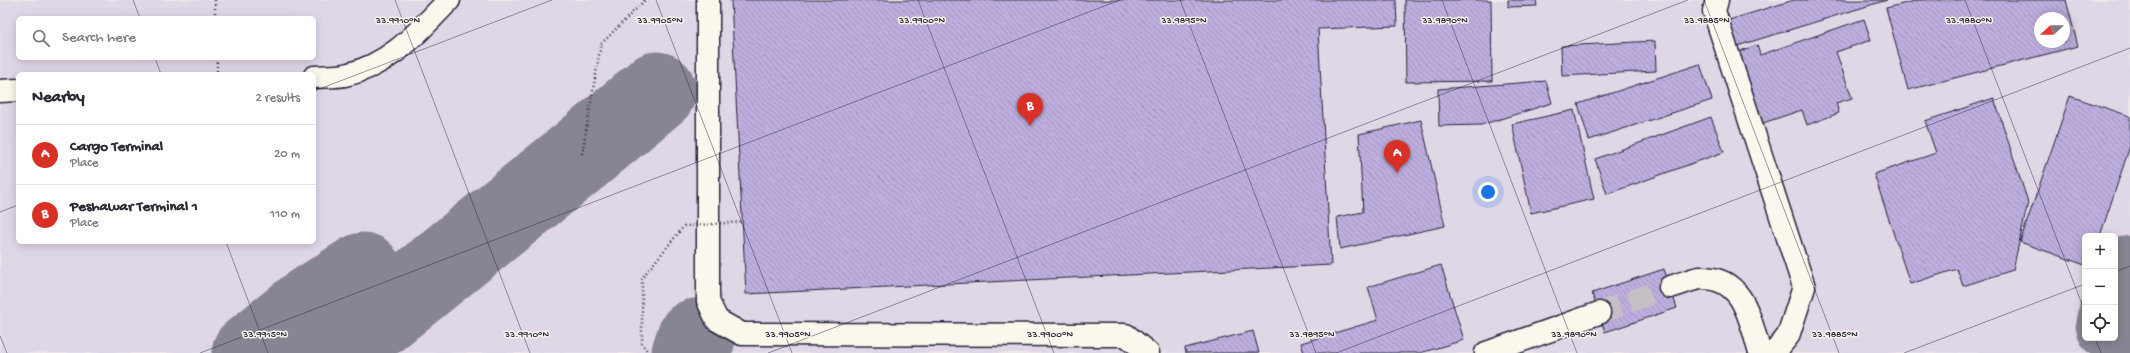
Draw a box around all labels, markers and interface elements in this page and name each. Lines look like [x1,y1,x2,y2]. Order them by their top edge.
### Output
north arrow [2034,12,2070,48]
text: 33.9910°N [375,15,421,27]
text: 33.9905°N [636,15,683,27]
text: 33.9900°N [898,15,945,27]
text: 33.9895°N [1160,15,1207,27]
text: 33.9890°N [1421,15,1468,27]
text: 33.9885°N [1683,15,1730,27]
text: 33.9880°N [1945,15,1993,27]
search box [16,16,316,60]
icon: search [30,27,52,49]
text: Search here [62,29,136,47]
text: Nearby [32,88,85,108]
text: 2 results [255,91,300,106]
pin: B [1017,93,1043,126]
text: Cargo Terminal [70,138,163,156]
pin: A [1384,140,1410,173]
text: A [41,147,49,162]
text: 20 m [274,147,300,162]
text: Place [70,156,98,171]
your location [1478,182,1498,202]
text: Peshawar Terminal 1 [70,198,198,216]
text: B [42,207,48,222]
text: 110 m [270,207,300,222]
text: Place [70,216,98,231]
map controls [2082,233,2118,341]
button: + [2082,233,2118,269]
button: − [2082,269,2118,305]
button: locate [2082,305,2118,341]
text: 33.9915°N [242,329,287,341]
text: 33.9910°N [504,329,550,341]
text: 33.9905°N [764,329,811,341]
text: 33.9900°N [1026,329,1073,341]
text: 33.9895°N [1288,329,1335,341]
text: 33.9890°N [1550,329,1597,341]
text: 33.9885°N [1811,329,1858,341]

